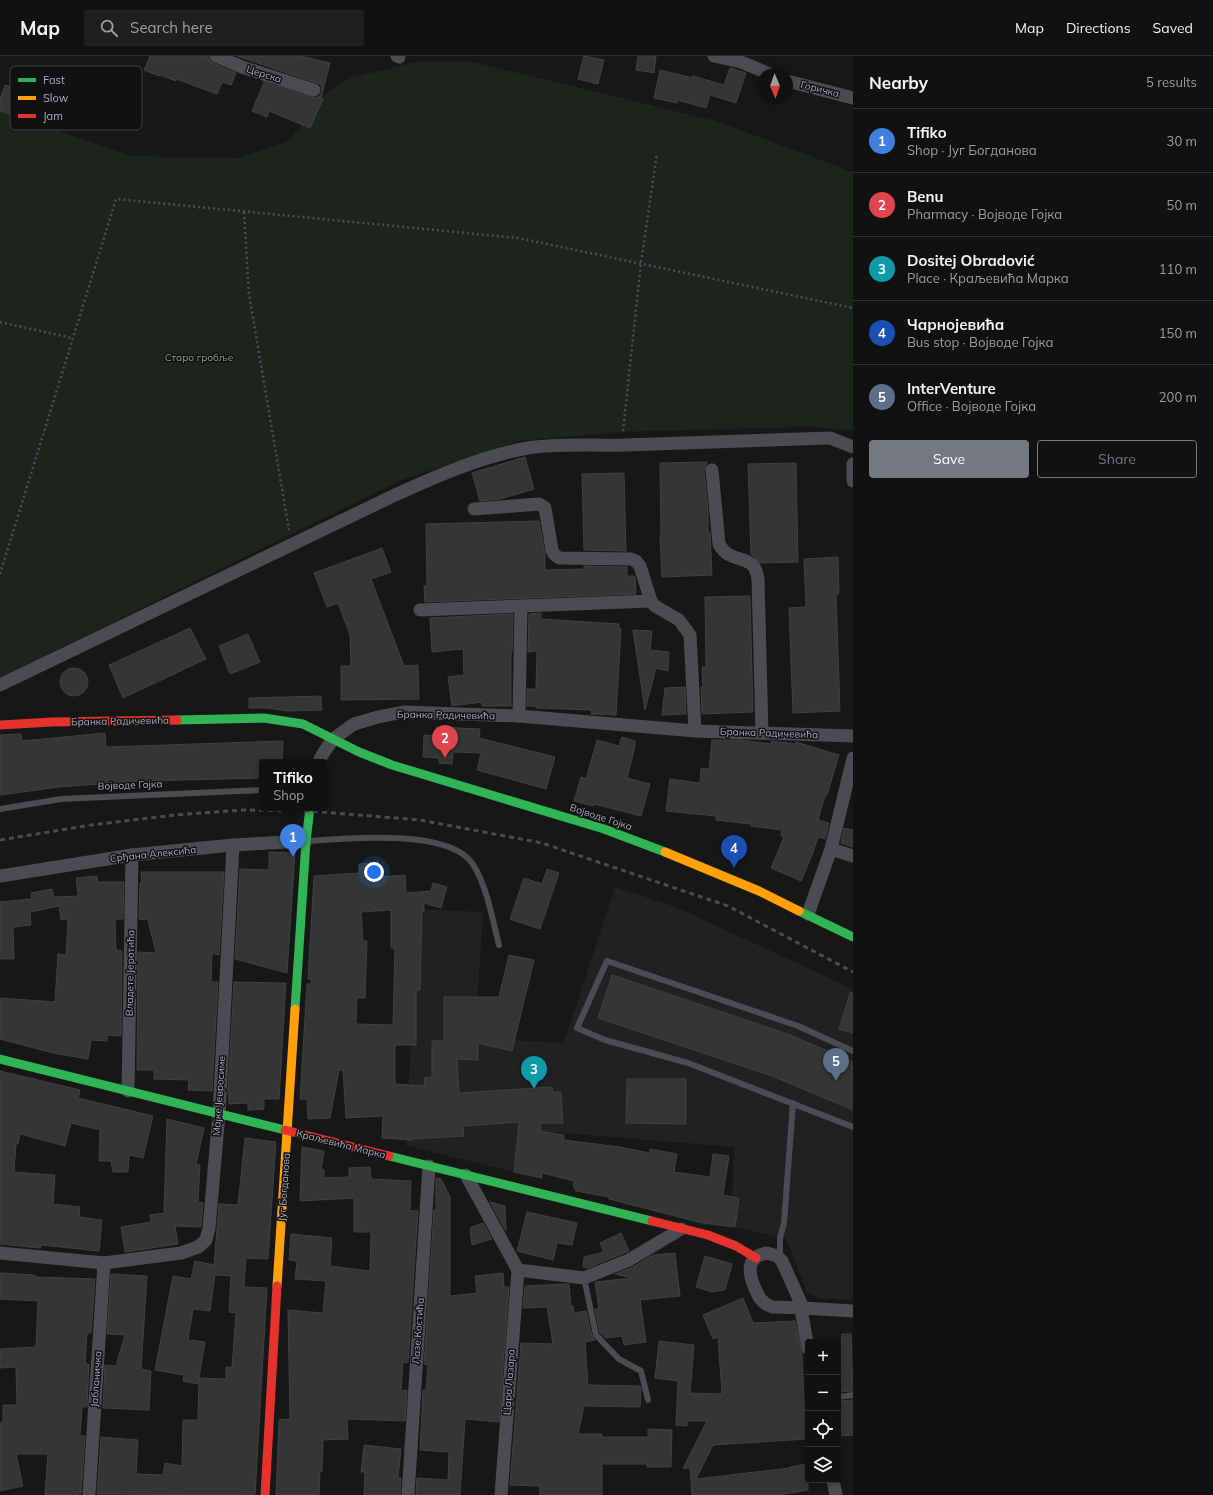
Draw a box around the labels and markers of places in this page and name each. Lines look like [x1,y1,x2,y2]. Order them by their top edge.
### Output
pin: 2 [432,725,458,758]
pin: 1 [280,824,306,857]
pin: 4 [721,835,747,868]
pin: 5 [823,1048,849,1081]
pin: 3 [521,1056,547,1089]

